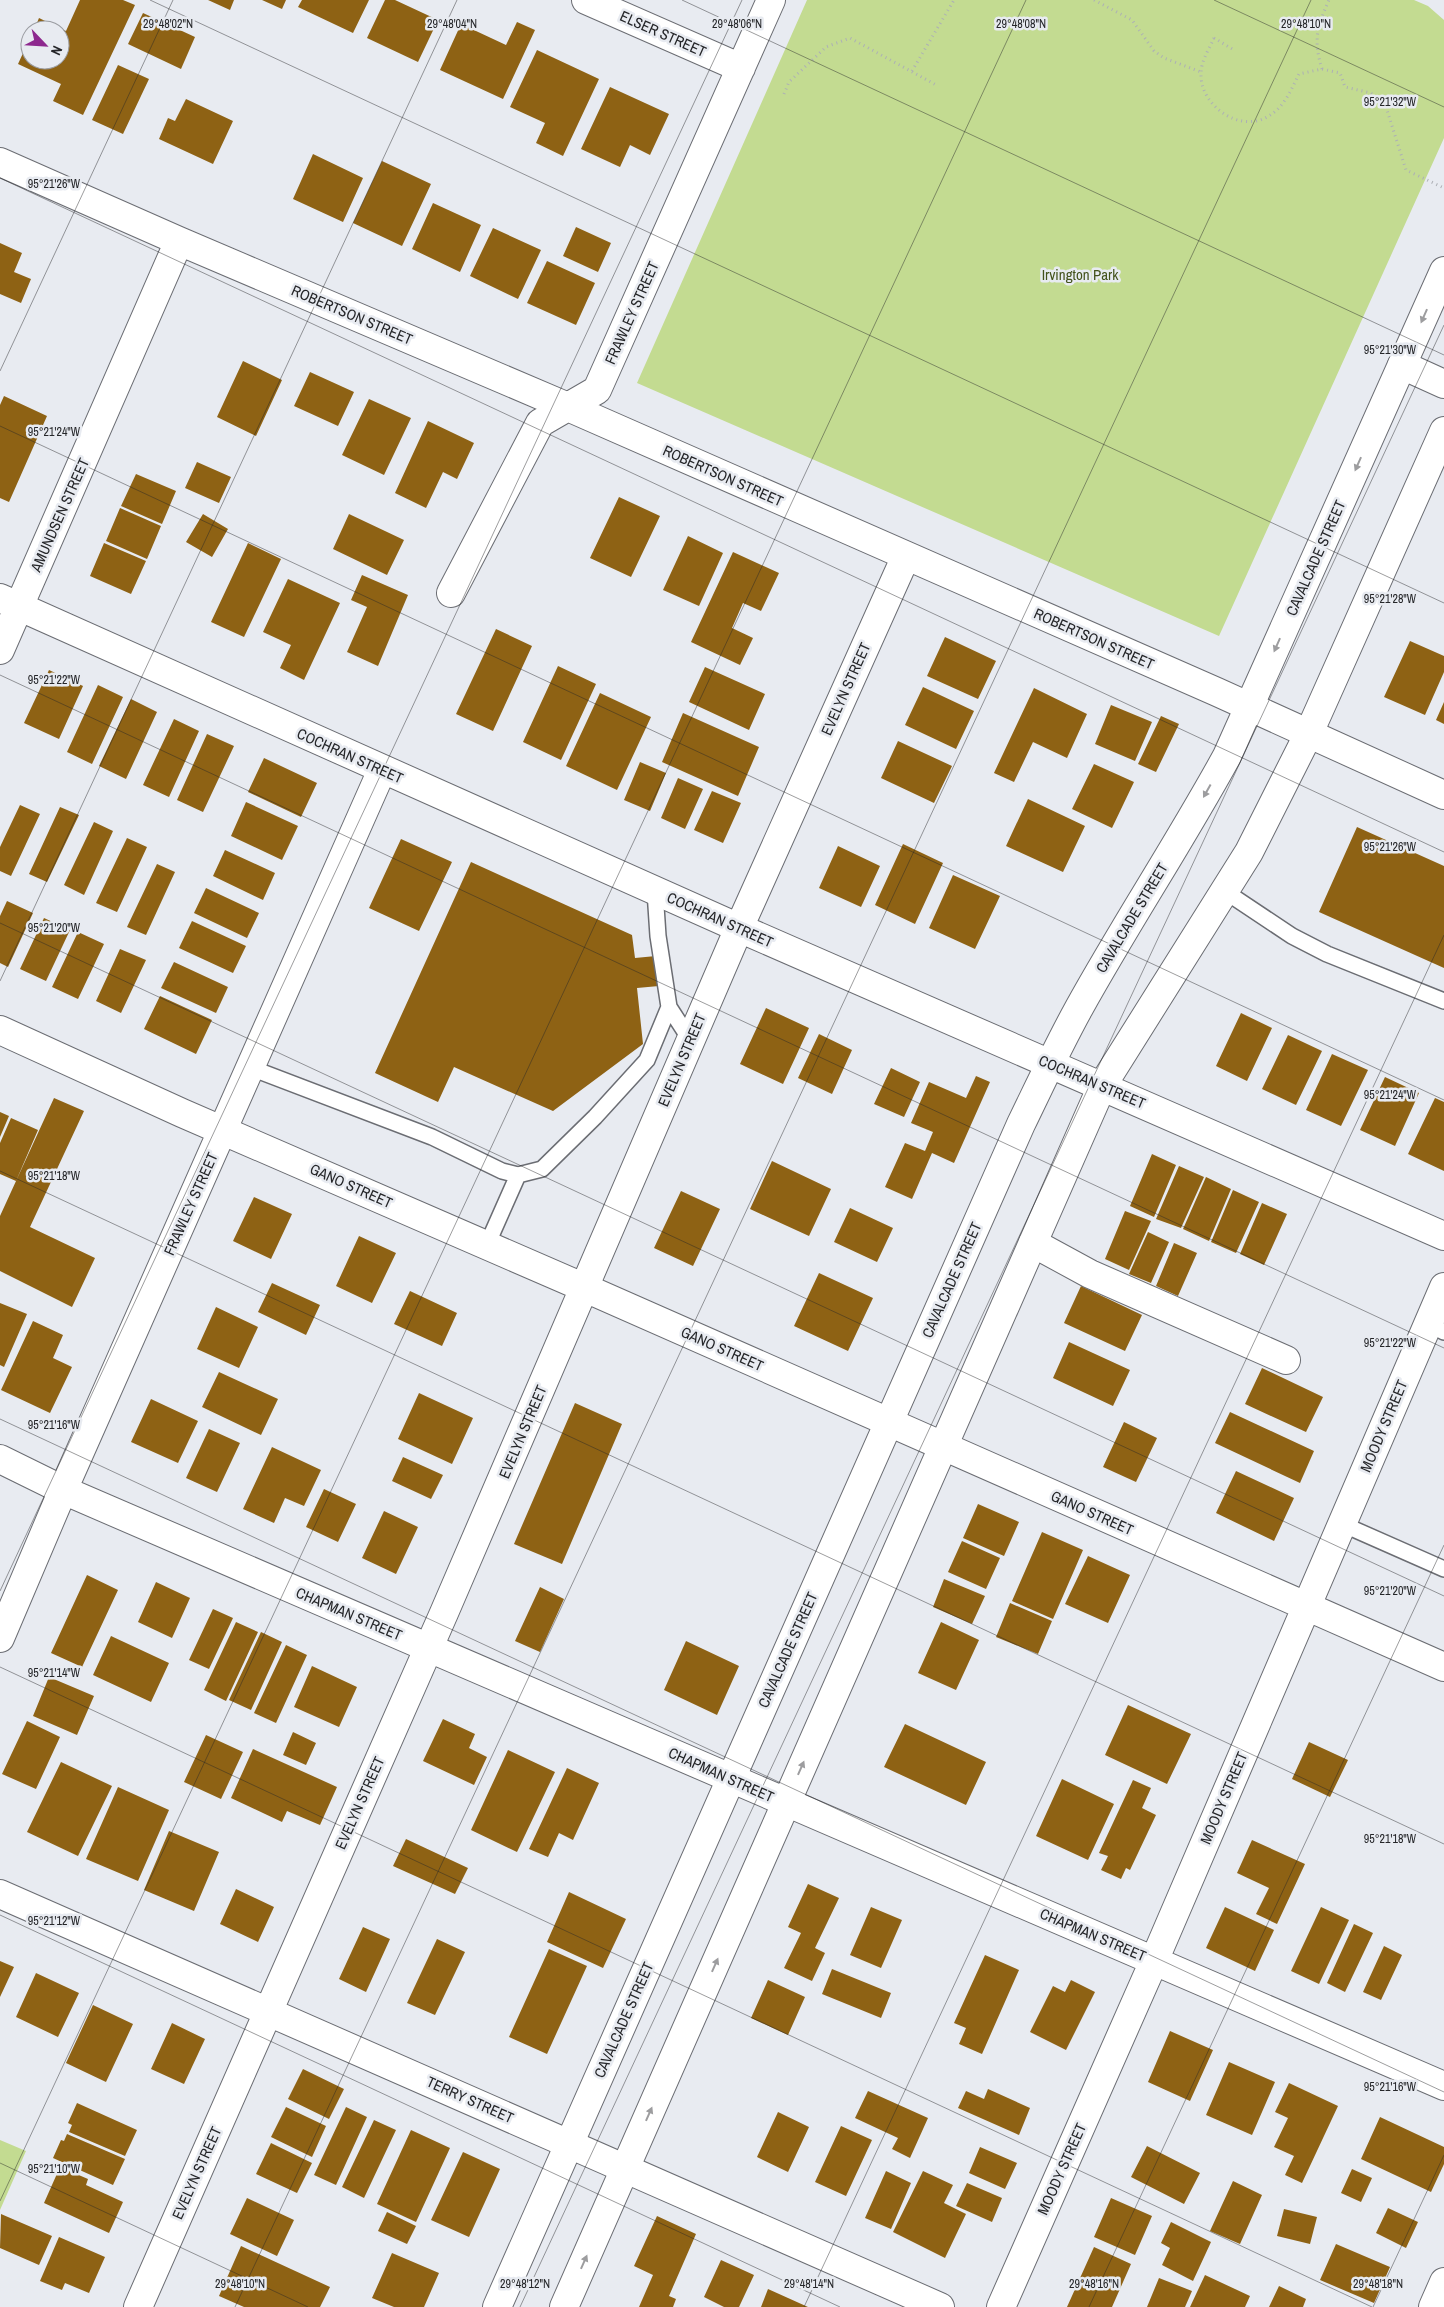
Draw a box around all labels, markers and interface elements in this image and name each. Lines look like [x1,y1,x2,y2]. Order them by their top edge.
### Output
street label: ELSER STREET [617,5,710,62]
text: 29°48'02"N [143,16,193,32]
text: 29°48'04"N [427,16,477,32]
text: 29°48'06"N [712,16,762,32]
text: 29°48'08"N [996,16,1046,32]
text: 29°48'10"N [1281,16,1331,32]
north arrow [20,20,70,70]
text: N [47,43,67,58]
text: 95°21'32"W [1364,94,1417,110]
text: 95°21'26"W [28,176,81,192]
street label: FRAWLEY STREET [599,257,664,368]
park label: Irvington Park [1042,264,1119,285]
street label: ROBERTSON STREET [288,280,416,350]
one-way arrow [1420,309,1428,323]
text: 95°21'30"W [1364,342,1417,358]
text: 95°21'24"W [28,424,81,440]
street label: ROBERTSON STREET [660,440,787,512]
street label: AMUNDSEN STREET [25,454,94,576]
one-way arrow [1353,457,1361,471]
street label: CAVALCADE STREET [1281,496,1351,619]
text: 95°21'28"W [1364,591,1417,607]
street label: ROBERTSON STREET [1031,603,1158,675]
one-way arrow [1273,638,1281,652]
street label: EVELYN STREET [816,639,876,739]
text: 95°21'22"W [28,672,81,688]
street label: COCHRAN STREET [294,723,407,789]
one-way arrow [1203,785,1212,798]
text: 95°21'26"W [1364,839,1417,855]
street label: CAVALCADE STREET [1090,858,1173,977]
street label: COCHRAN STREET [664,887,777,953]
text: 95°21'20"W [28,920,81,936]
street label: EVELYN STREET [652,1009,711,1110]
street label: COCHRAN STREET [1036,1050,1149,1114]
text: 95°21'24"W [1364,1087,1417,1103]
street label: FRAWLEY STREET [158,1148,223,1259]
street label: GANO STREET [307,1158,396,1213]
text: 95°21'18"W [28,1168,81,1184]
street label: CAVALCADE STREET [917,1218,987,1341]
street label: GANO STREET [678,1321,767,1376]
text: 95°21'22"W [1364,1335,1417,1351]
street label: MOODY STREET [1355,1376,1413,1475]
street label: EVELYN STREET [493,1381,552,1482]
text: 95°21'16"W [28,1417,81,1433]
street label: GANO STREET [1048,1485,1137,1540]
street label: CHAPMAN STREET [293,1582,406,1646]
text: 95°21'20"W [1364,1583,1417,1599]
street label: CAVALCADE STREET [753,1588,823,1711]
text: 95°21'14"W [28,1665,81,1681]
street label: CHAPMAN STREET [665,1742,778,1807]
street label: MOODY STREET [1195,1748,1253,1847]
street label: EVELYN STREET [330,1753,390,1853]
one-way arrow [798,1761,806,1775]
text: 95°21'18"W [1364,1831,1417,1847]
street label: CHAPMAN STREET [1037,1903,1150,1967]
text: 95°21'12"W [28,1913,81,1929]
street label: CAVALCADE STREET [589,1958,659,2081]
one-way arrow [711,1958,719,1972]
street label: TERRY STREET [423,2071,517,2128]
text: 95°21'16"W [1364,2079,1417,2095]
one-way arrow [646,2107,654,2121]
street label: MOODY STREET [1032,2119,1091,2218]
street label: EVELYN STREET [167,2123,227,2223]
text: 95°21'10"W [28,2161,81,2177]
one-way arrow [580,2255,588,2269]
text: 29°48'10"N [215,2276,265,2292]
text: 29°48'12"N [500,2276,550,2292]
text: 29°48'14"N [784,2276,834,2292]
text: 29°48'16"N [1069,2276,1119,2292]
text: 29°48'18"N [1353,2276,1403,2292]

